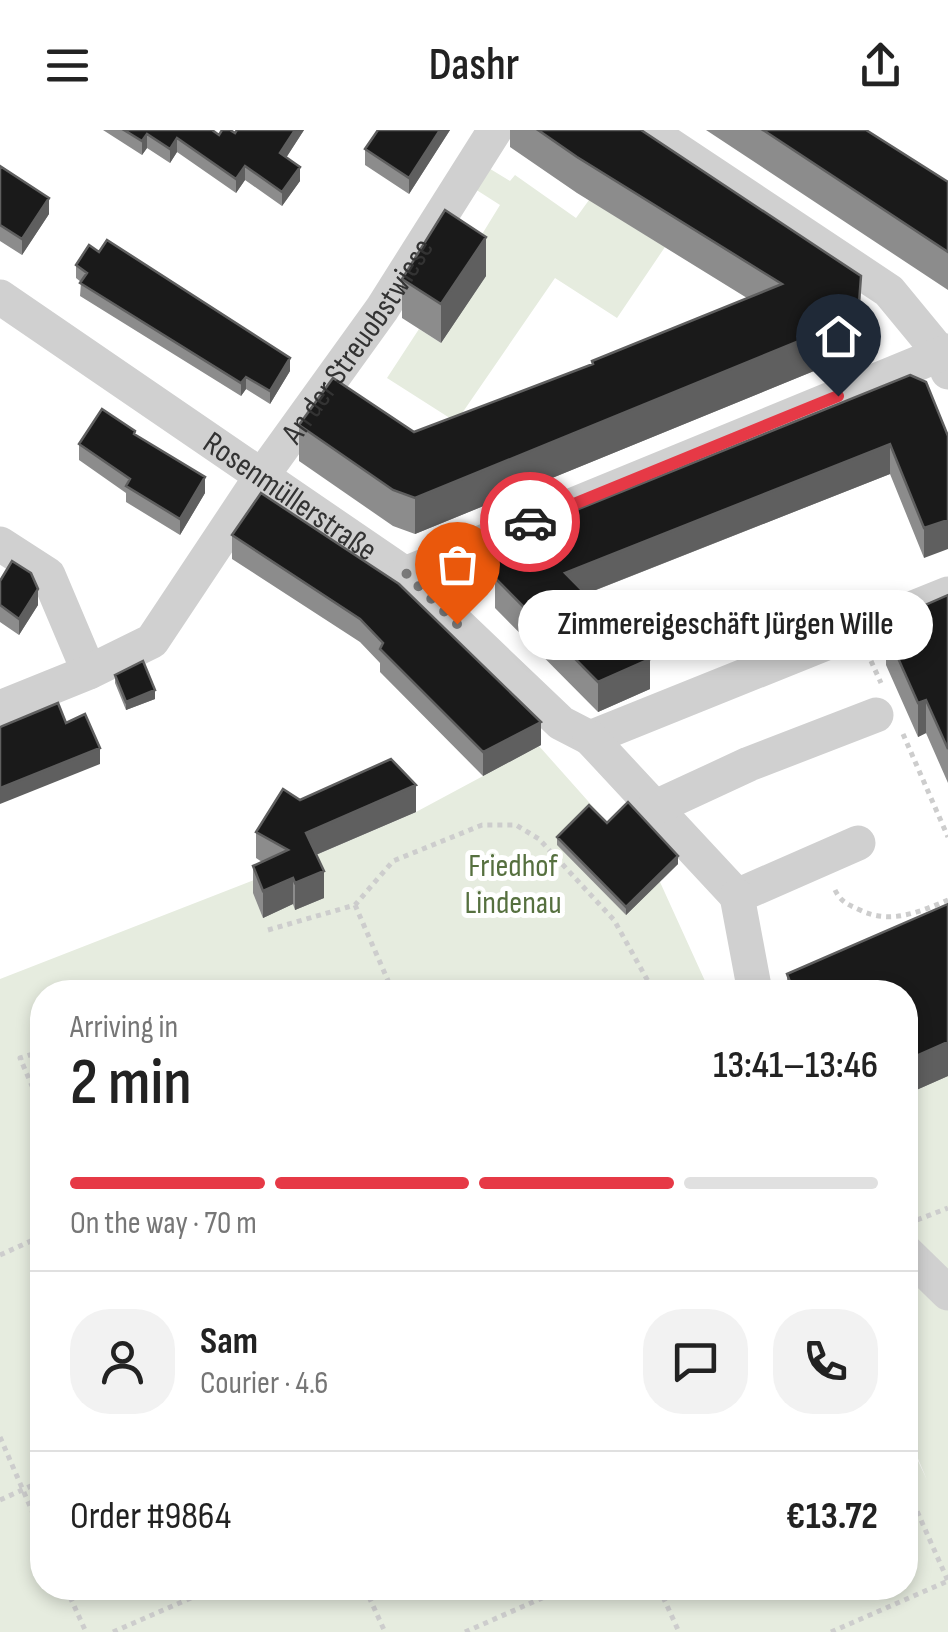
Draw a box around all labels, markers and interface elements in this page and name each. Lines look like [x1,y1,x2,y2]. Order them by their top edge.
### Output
icon: menu [40,38,95,93]
text: Dashr [429,38,519,93]
icon: share [853,38,908,93]
street label: An der Streuobstwiese [273,231,443,452]
pin [796,294,881,397]
icon: home [811,309,866,364]
street label: Rosenmüllerstraße [195,424,384,570]
courier [480,472,580,572]
icon: car [503,495,558,550]
pin [415,522,500,625]
icon: bag [430,537,485,592]
callout: Zimmereigeschäft Jürgen Wille [517,589,932,659]
text: Zimmereigeschäft Jürgen Wille [557,605,894,644]
park label: Friedhof Lindenau [464,847,562,923]
text: Arriving in [70,1008,178,1047]
text: 13:41–13:46 [713,1043,878,1088]
text: 2 min [70,1045,192,1123]
text: On the way · 70 m [70,1204,257,1243]
button: person [70,1309,175,1414]
button: chat [643,1309,748,1414]
button: phone [773,1309,878,1414]
text: Sam [200,1319,258,1364]
text: Courier · 4.6 [200,1364,328,1403]
text: Order #9864 [70,1494,231,1539]
text: €13.72 [786,1494,878,1539]

